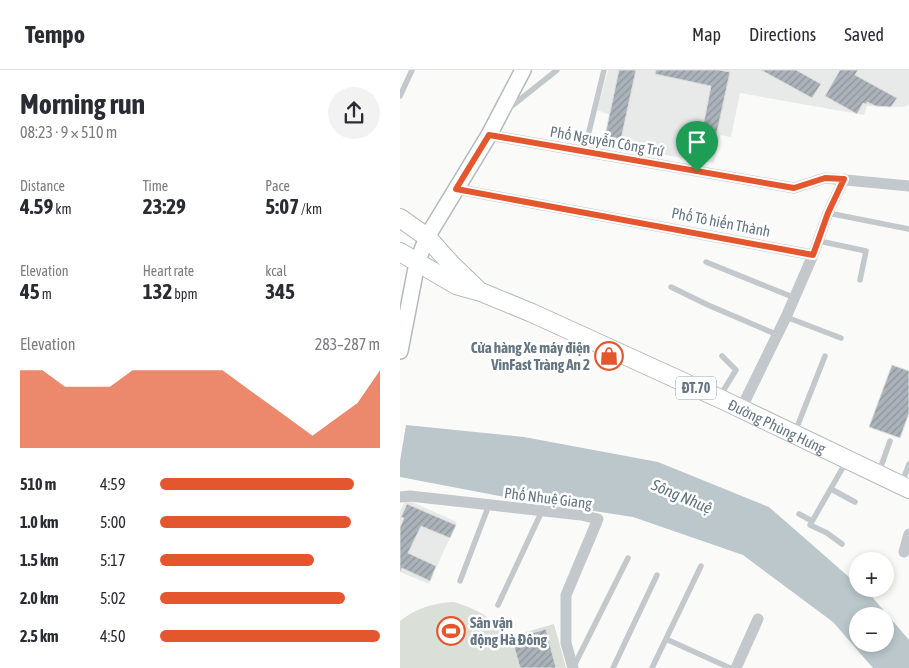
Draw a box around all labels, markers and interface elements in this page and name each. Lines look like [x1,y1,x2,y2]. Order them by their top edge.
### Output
text: Tempo [25,21,85,48]
text: Map [692,24,721,45]
text: Directions [749,24,816,45]
text: Saved [844,24,884,45]
button: share [328,87,380,139]
text: Morning run [20,88,145,120]
pin [676,121,718,172]
text: 08:23 · 9 × 510 m [20,123,117,141]
street label: Phố Nguyễn Công Trứ [549,123,666,160]
icon: arrive [683,128,711,156]
text: Distance [20,178,65,194]
text: Time [143,178,168,194]
text: Pace [265,178,290,194]
text: 4.59 [20,194,53,218]
text: 23:29 [143,194,186,218]
text: 5:07 [265,194,299,218]
text: km [53,201,72,217]
text: /km [299,201,322,217]
street label: Phố Tô hiến Thành [670,204,772,240]
text: Elevation [20,263,69,279]
text: Heart rate [143,263,194,279]
text: kcal [265,263,287,279]
text: 45 [20,279,40,303]
text: 132 [143,279,172,303]
text: 345 [265,279,295,303]
text: m [40,286,52,302]
text: bpm [172,286,198,302]
text: Elevation [20,335,75,353]
text: 283–287 m [315,335,380,353]
place label: Cửa hàng Xe máy điện VinFast Tràng An 2 [471,339,590,373]
shop icon: Cửa hàng Xe máy điện VinFast Tràng An 2 [594,341,624,371]
road number: ĐT.70 [676,376,716,400]
street label: Đường Phùng Hưng [726,395,829,457]
text: 510 m [20,475,56,493]
text: 4:59 [100,475,125,493]
water label: Sông Nhuệ [648,475,715,518]
street label: Phố Nhuệ Giang [503,484,593,512]
text: 1.0 km [20,513,59,531]
text: 5:00 [100,513,126,531]
text: 1.5 km [20,551,59,569]
text: 5:17 [100,551,125,569]
map controls [849,552,894,652]
button: + [849,552,894,597]
text: 2.0 km [20,589,59,607]
text: 5:02 [100,589,126,607]
button: − [849,607,894,652]
place label: Sân vận động Hà Đông [470,614,548,648]
sports icon: Sân vận động Hà Đông [436,616,466,646]
text: 2.5 km [20,627,59,645]
text: 4:50 [100,627,125,645]

